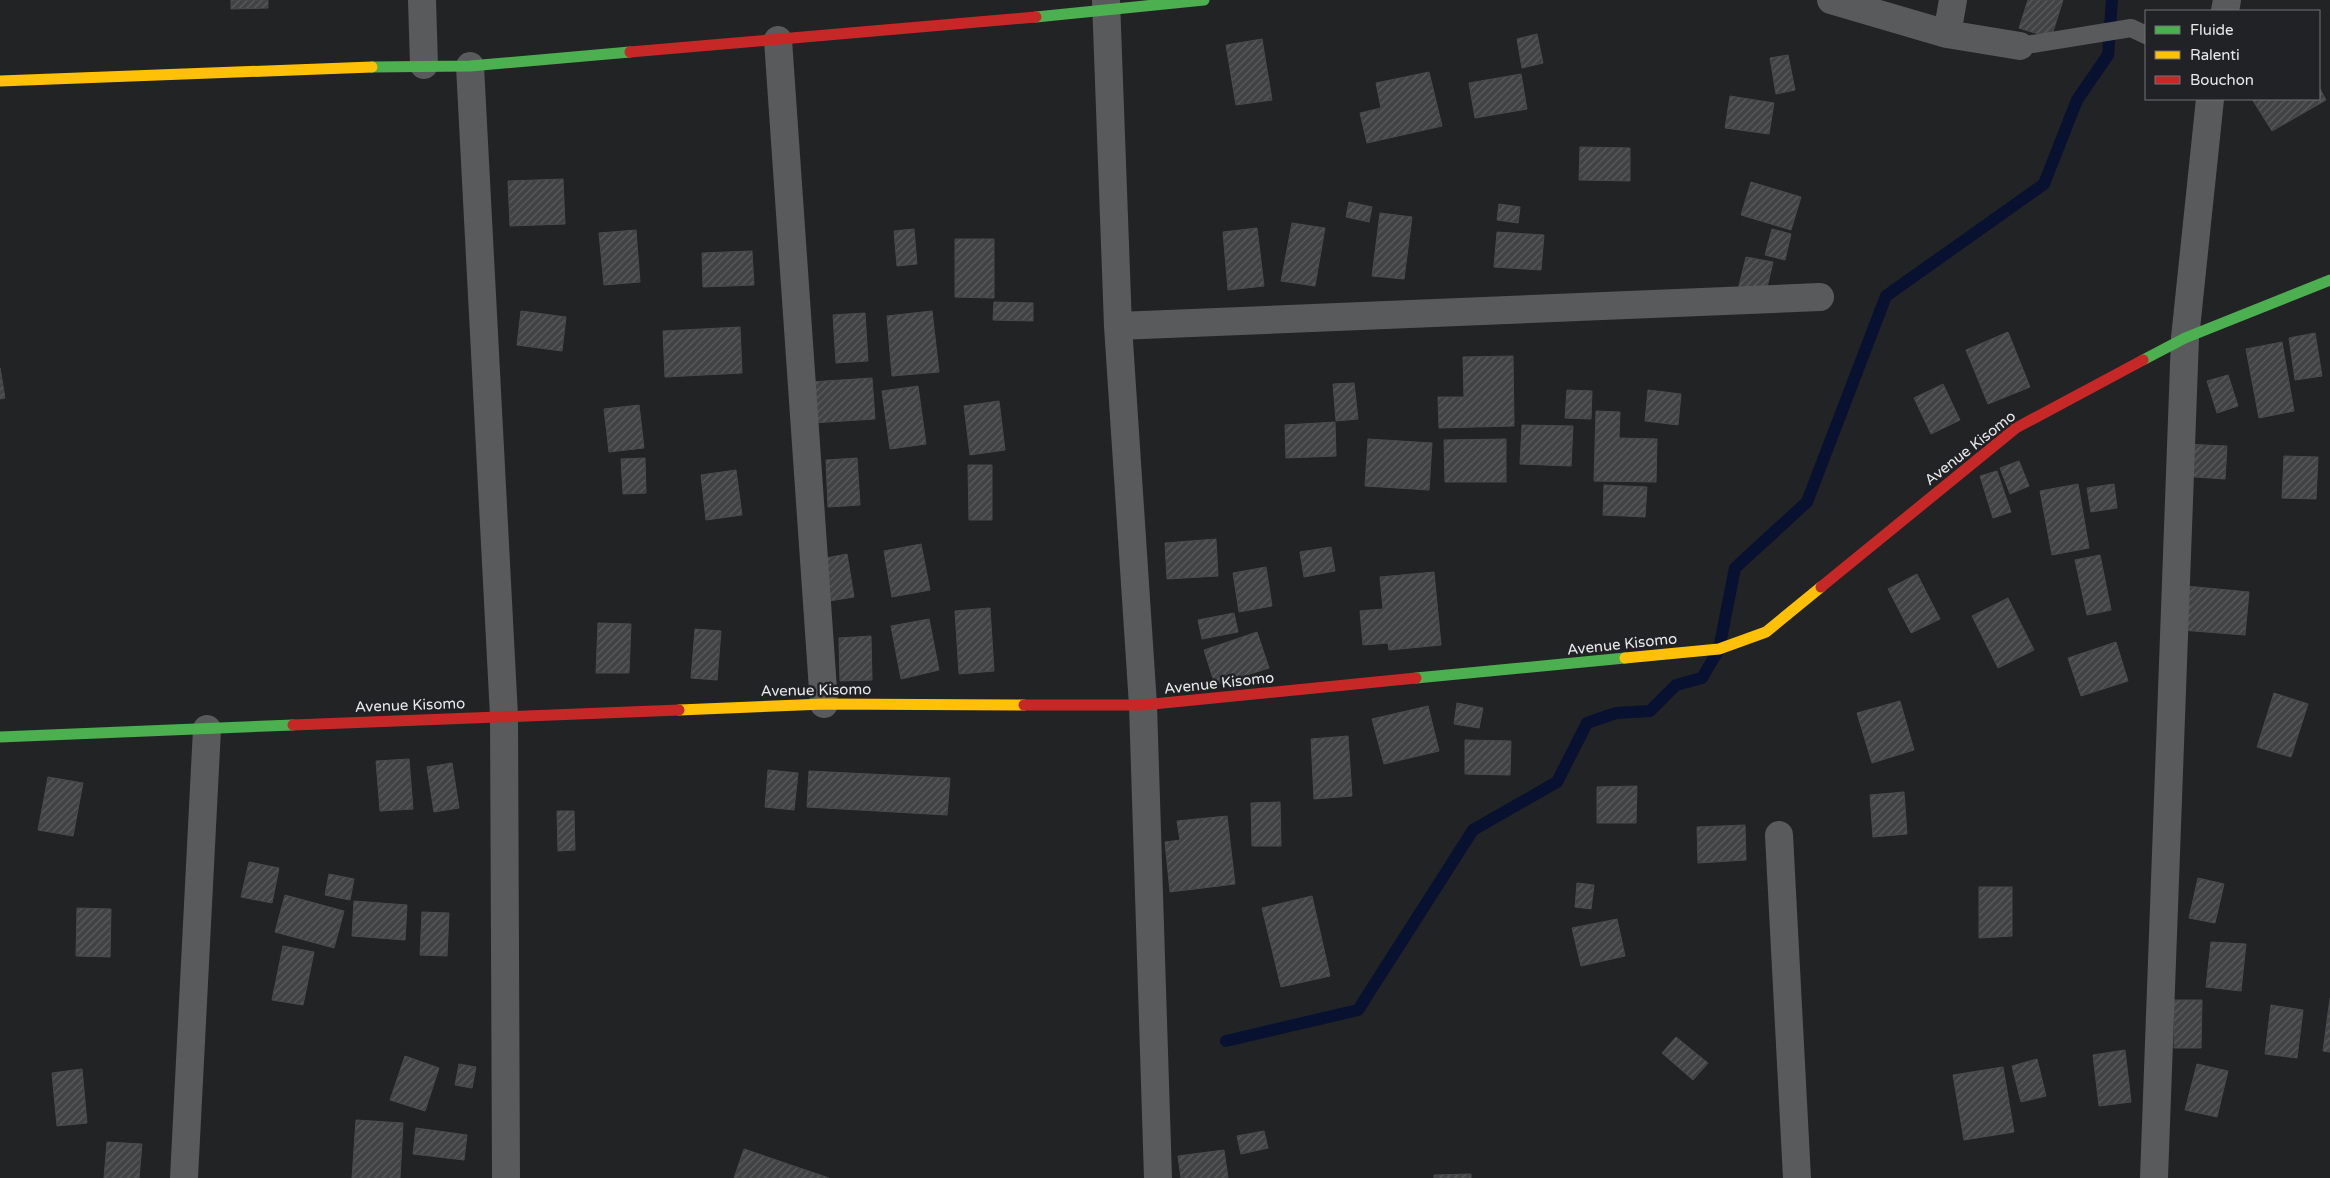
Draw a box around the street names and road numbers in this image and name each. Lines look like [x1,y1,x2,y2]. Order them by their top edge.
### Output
street label: Avenue Kisomo [1921,407,2019,489]
street label: Avenue Kisomo [1566,629,1678,659]
street label: Avenue Kisomo [1163,668,1275,698]
street label: Avenue Kisomo [761,680,871,700]
street label: Avenue Kisomo [354,694,466,716]

